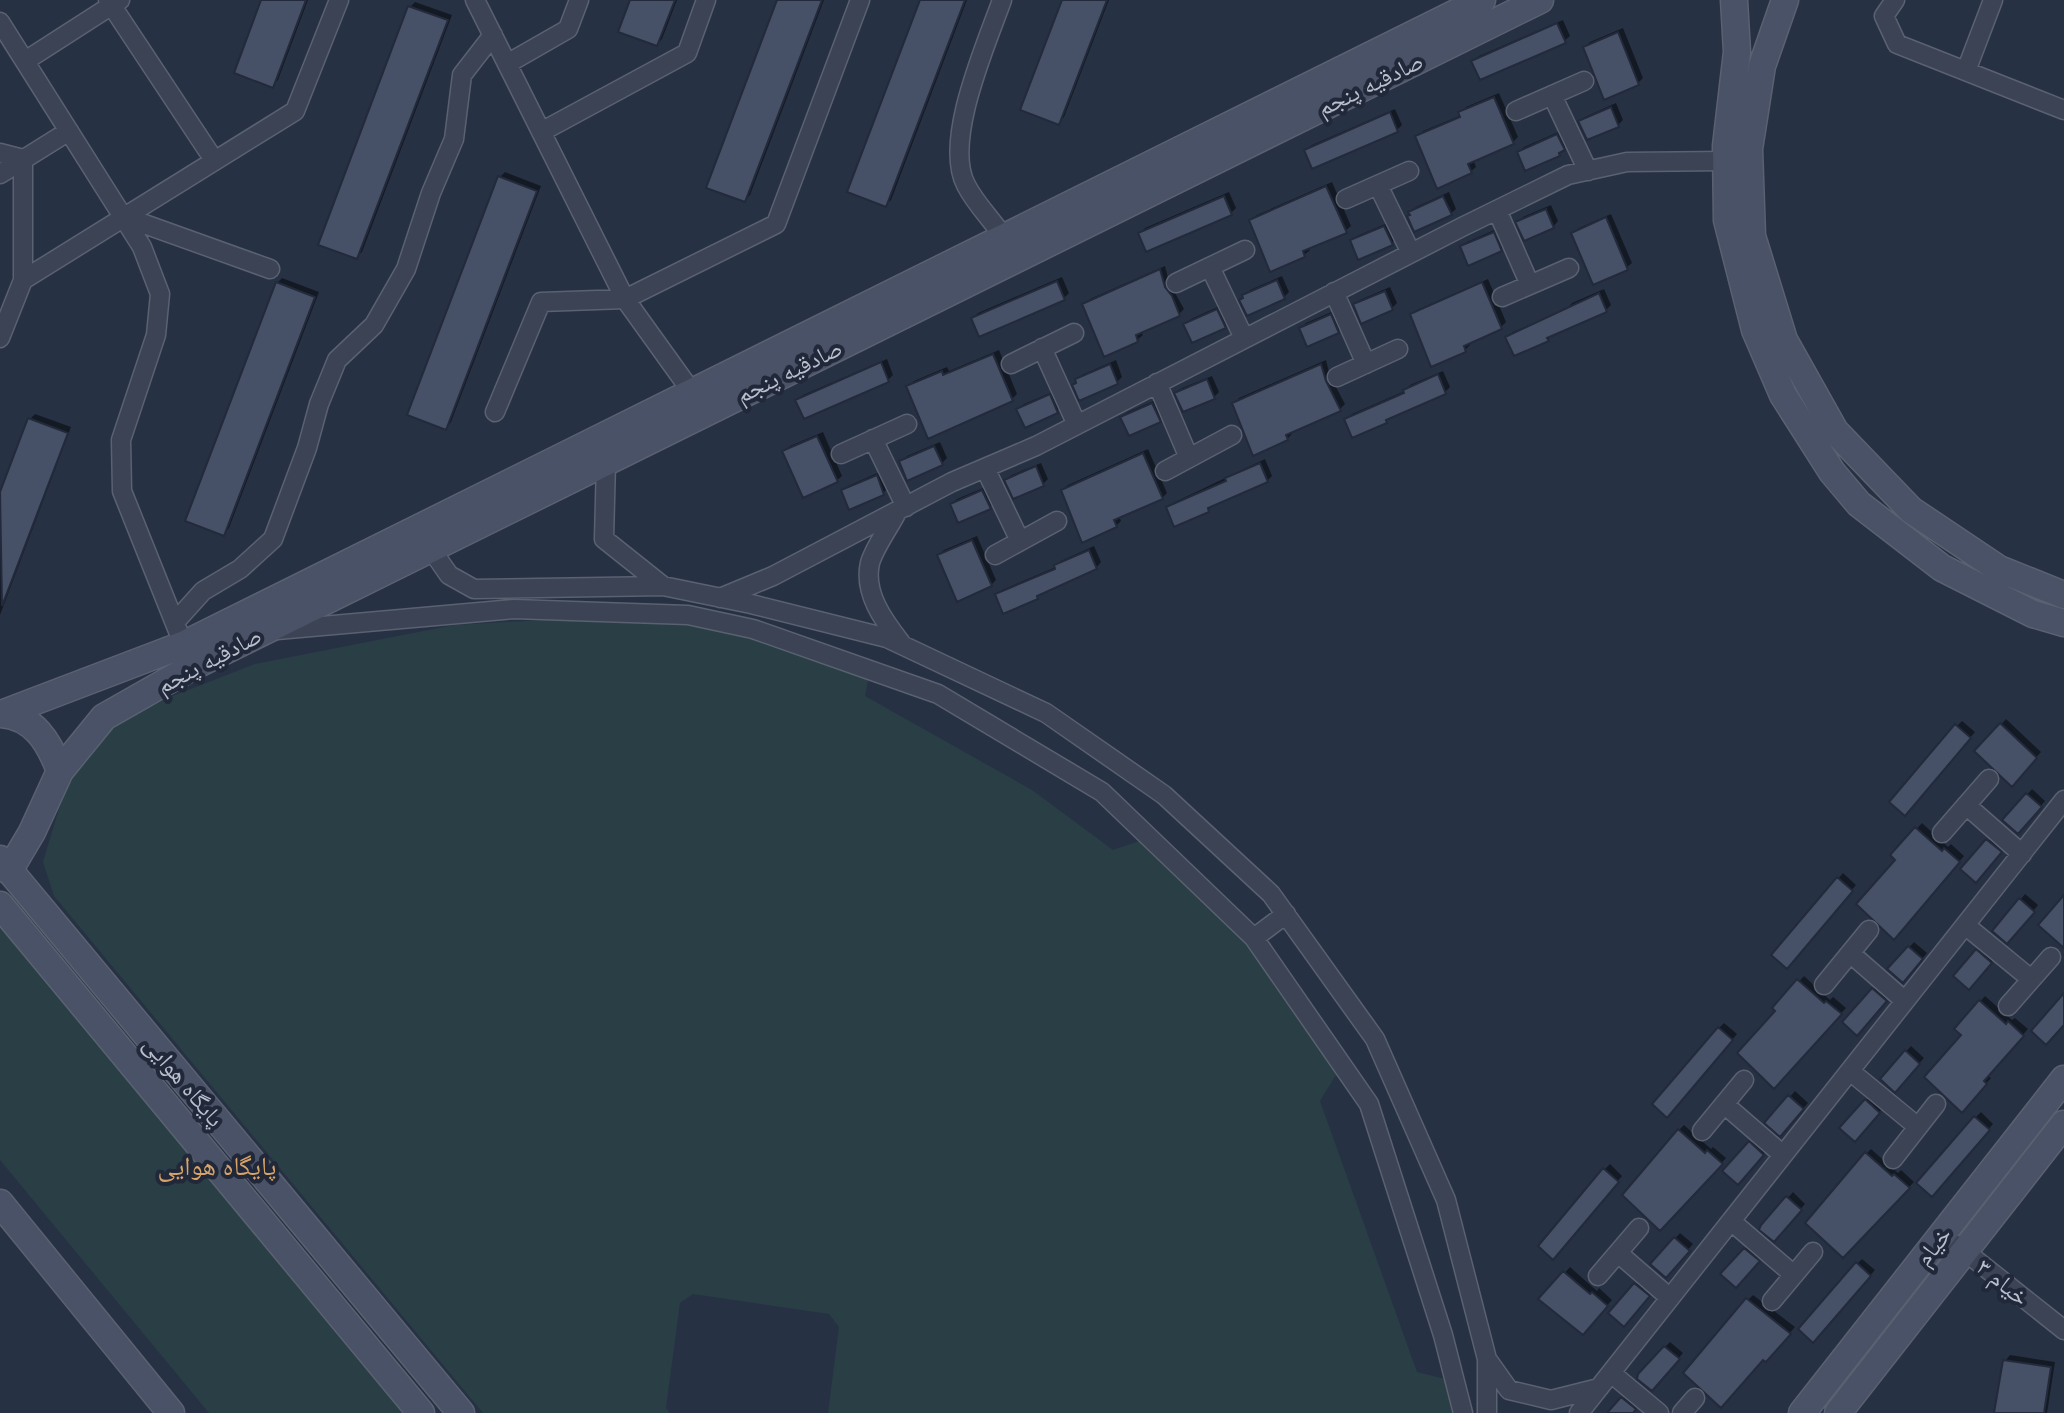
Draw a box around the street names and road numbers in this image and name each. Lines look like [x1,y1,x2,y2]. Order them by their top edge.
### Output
street label: صادقیه پنجم [1311,44,1429,124]
street label: صادقیه پنجم [730,331,848,411]
street label: صادقیه پنجم [151,618,267,702]
street label: پایگاه هوایی [136,1028,232,1134]
street label: خیام [1907,1219,1959,1273]
street label: خیام ۳ [1970,1251,2036,1313]

